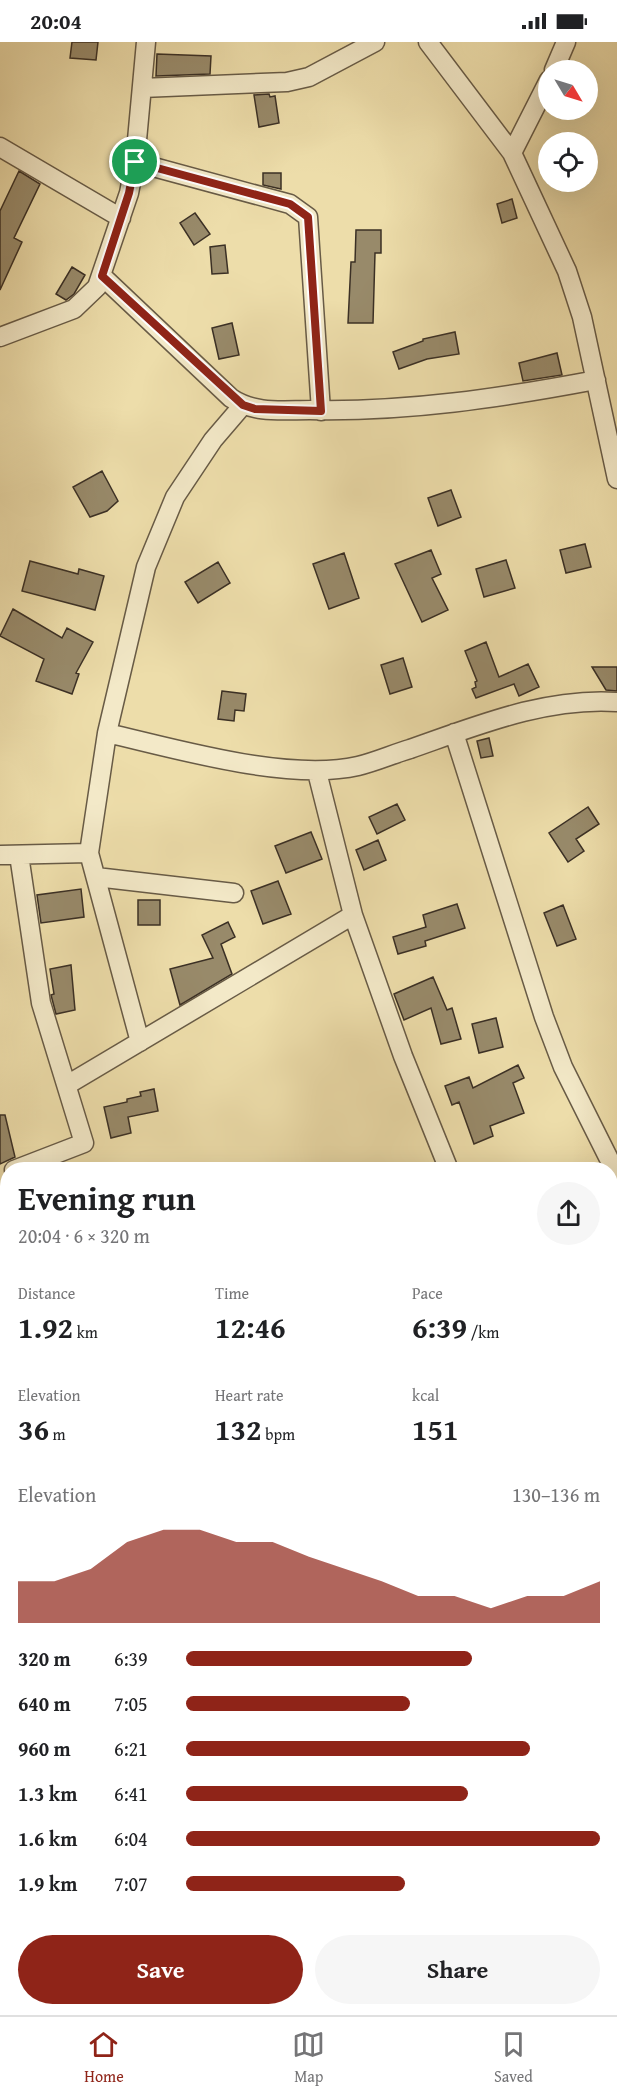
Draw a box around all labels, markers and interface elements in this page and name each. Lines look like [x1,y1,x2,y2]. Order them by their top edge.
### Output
text: 20:04 [30,5,82,37]
north arrow [538,60,598,120]
map controls [538,60,598,192]
button: locate [538,132,598,192]
pin [109,136,160,187]
icon: arrive [118,145,151,178]
text: Evening run [18,1174,195,1222]
button: share [537,1182,600,1245]
text: 20:04 · 6 × 320 m [18,1221,150,1250]
text: Distance [18,1281,75,1305]
text: Time [215,1281,249,1305]
text: Pace [412,1281,443,1305]
text: 1.92 [18,1305,73,1349]
text: 12:46 [215,1305,286,1349]
text: 6:39 [412,1305,467,1349]
text: km [73,1320,98,1344]
text: /km [467,1320,499,1344]
text: Elevation [18,1383,81,1407]
text: Heart rate [215,1383,284,1407]
text: kcal [412,1383,439,1407]
text: 36 [18,1407,49,1451]
text: 132 [215,1407,262,1451]
text: 151 [412,1407,459,1451]
text: m [49,1422,66,1446]
text: bpm [262,1422,295,1446]
text: Elevation [18,1480,96,1509]
text: 130–136 m [512,1480,600,1509]
text: 320 m [18,1644,71,1673]
text: 6:39 [114,1644,148,1673]
text: 640 m [18,1689,71,1718]
text: 7:05 [114,1689,148,1718]
text: 960 m [18,1734,71,1763]
text: 6:21 [114,1734,148,1763]
text: 1.3 km [18,1779,77,1808]
text: 6:41 [114,1779,148,1808]
text: 1.6 km [18,1824,77,1853]
text: 6:04 [114,1824,148,1853]
text: 1.9 km [18,1869,77,1898]
text: 7:07 [114,1869,148,1898]
button: Save [18,1935,303,2004]
button: Share [315,1935,600,2004]
tab: Home [84,2028,124,2088]
tab: Map [292,2028,325,2088]
tab: Saved [494,2028,533,2088]

